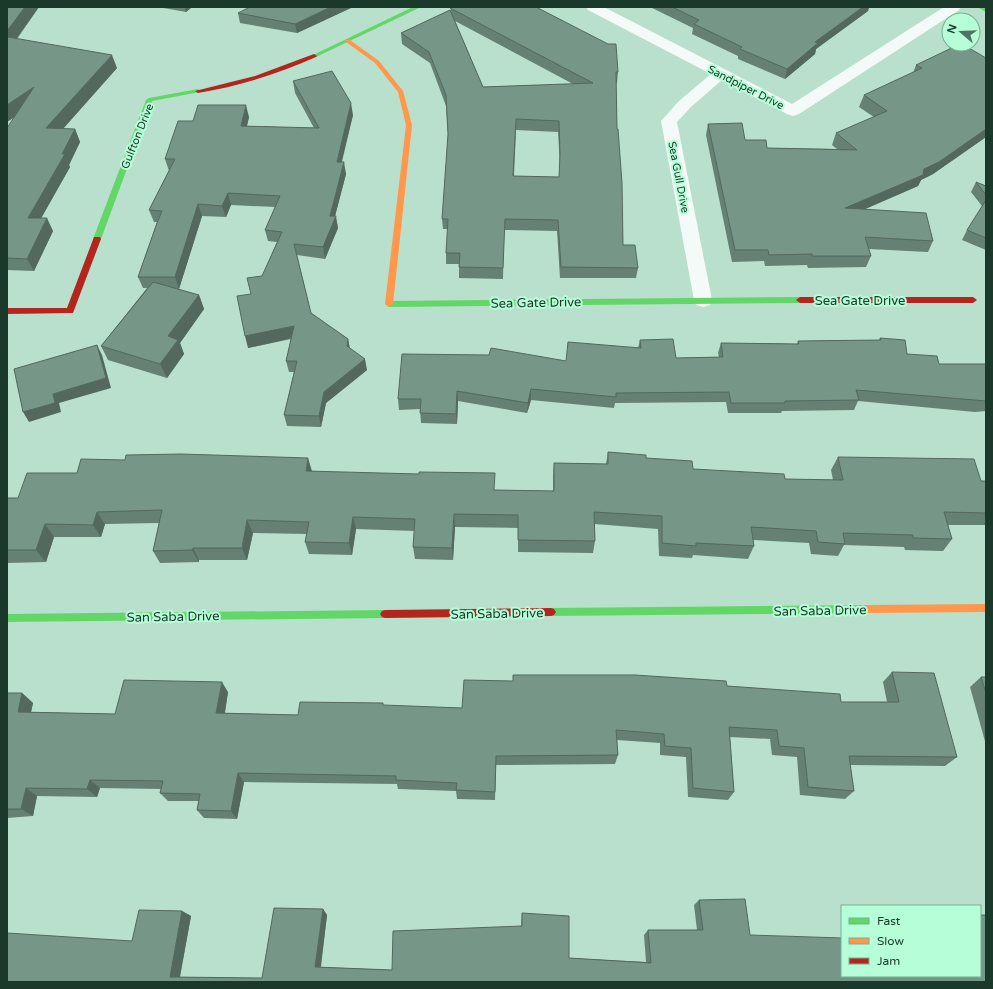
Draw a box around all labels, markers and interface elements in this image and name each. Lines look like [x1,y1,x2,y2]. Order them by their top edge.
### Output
north arrow [941,12,981,52]
text: N [944,23,960,35]
street label: Sandpiper Drive [706,63,786,112]
street label: Gulfton Drive [118,102,156,171]
street label: Sea Gull Drive [665,140,692,214]
street label: Sea Gate Drive [815,293,905,309]
street label: Sea Gate Drive [491,294,581,312]
street label: San Saba Drive [773,602,867,620]
street label: San Saba Drive [450,605,544,623]
street label: San Saba Drive [126,608,220,626]
legend [841,905,981,977]
text: Fast [877,914,901,928]
text: Slow [877,934,904,948]
text: Jam [877,954,900,968]

